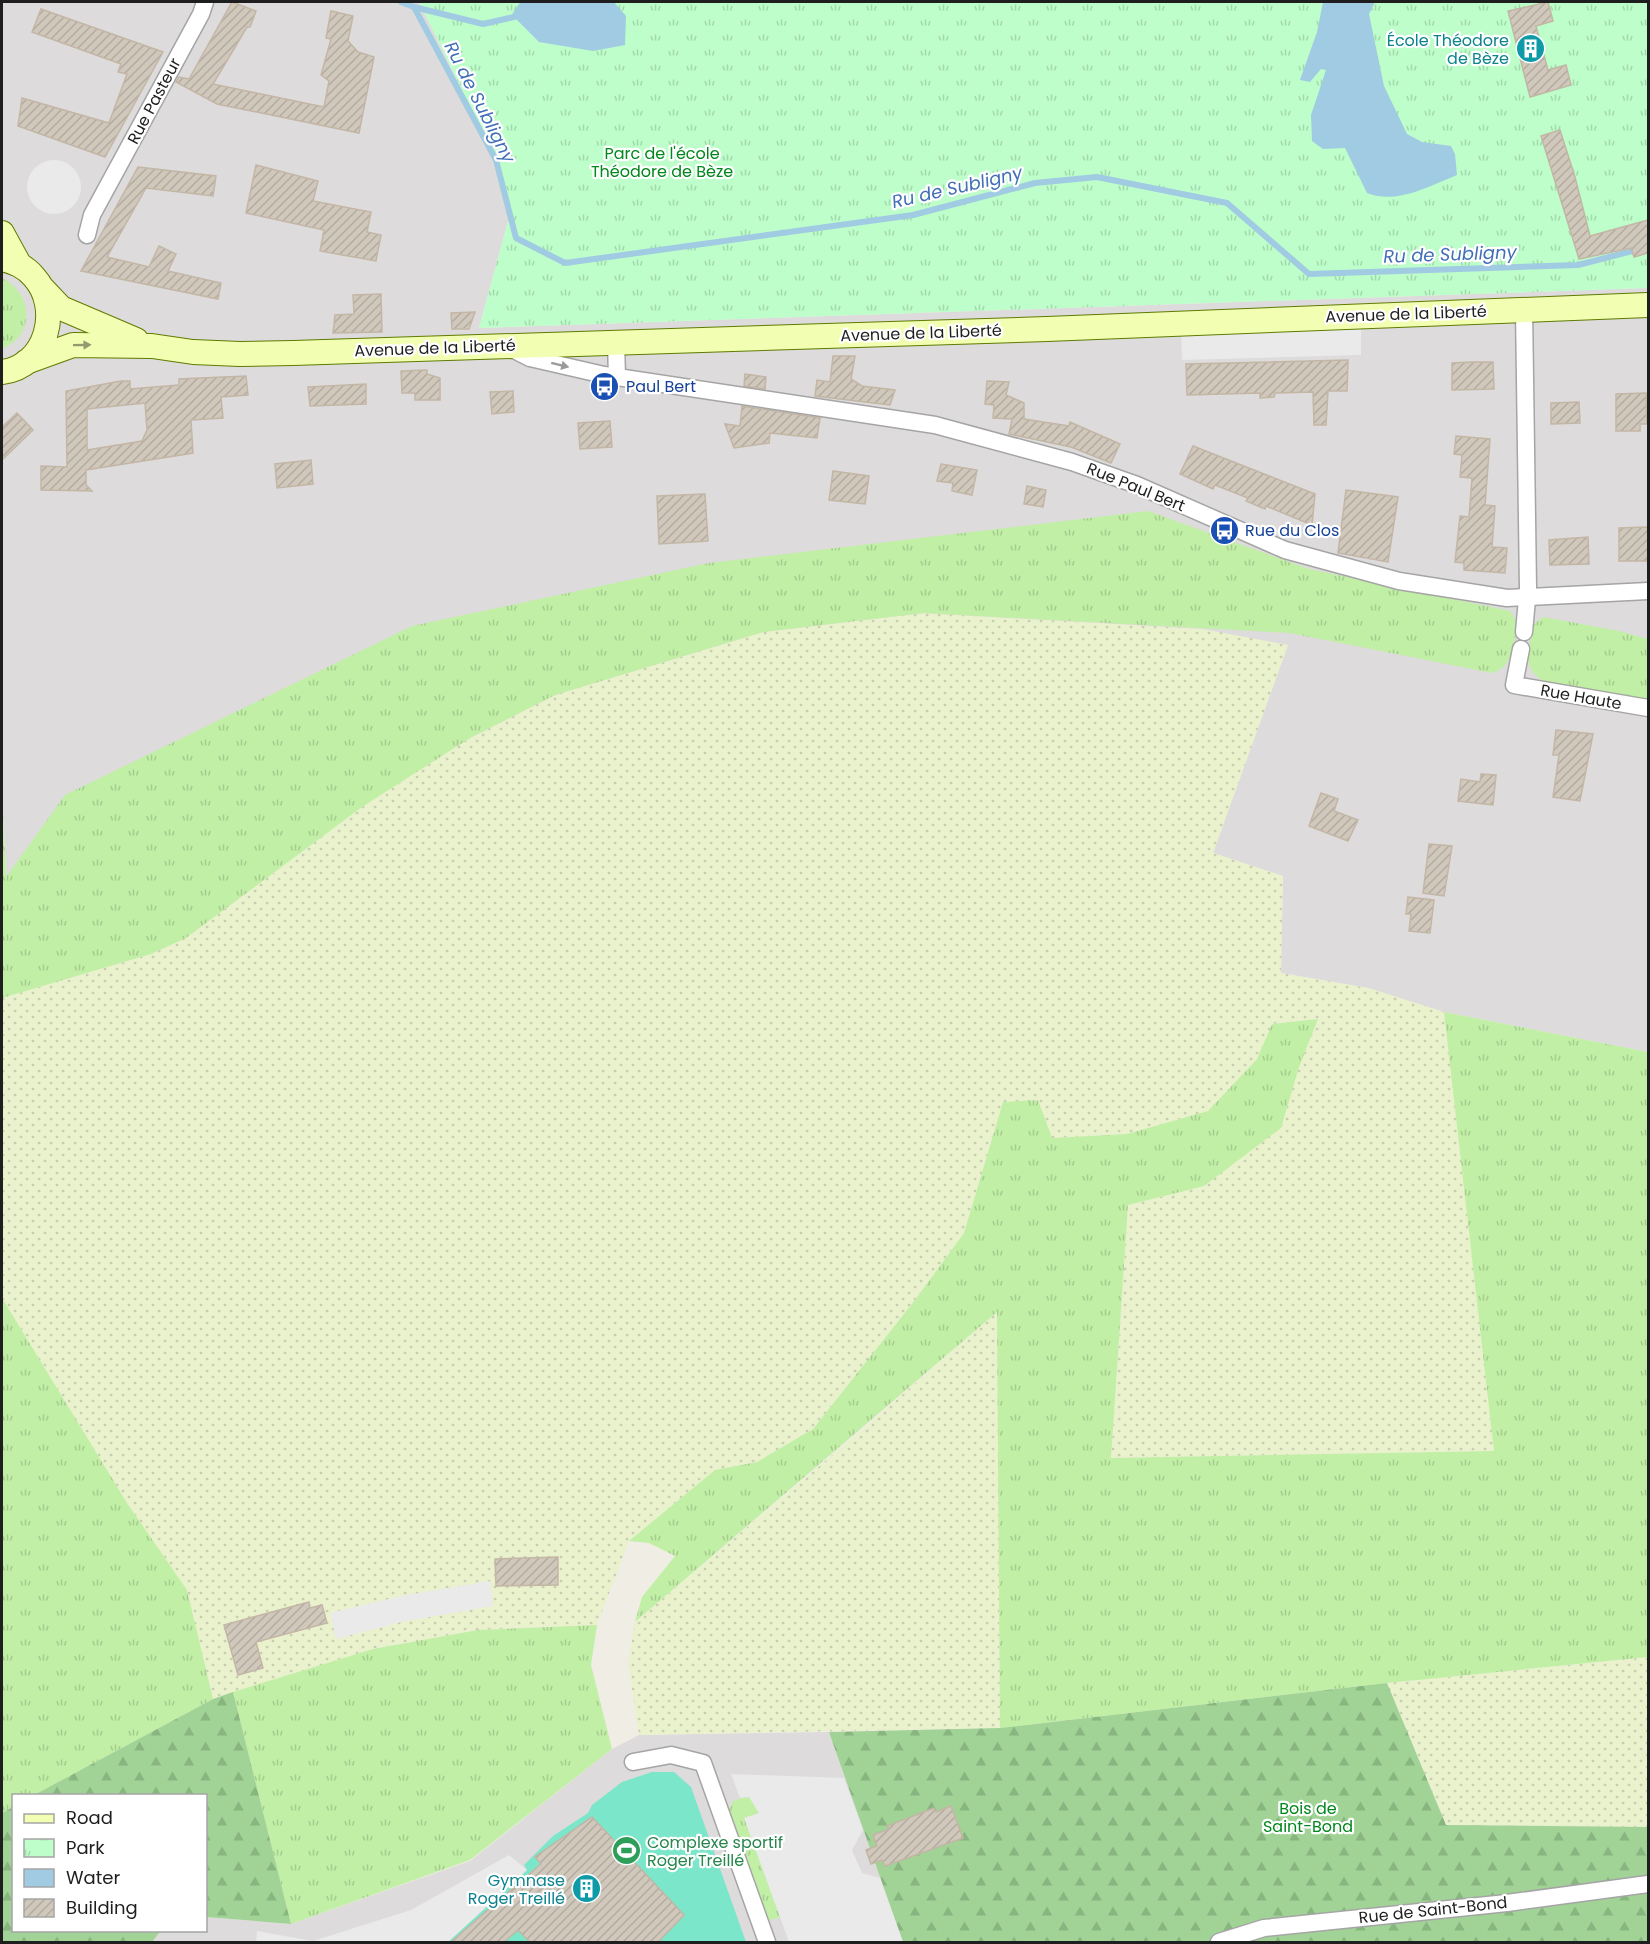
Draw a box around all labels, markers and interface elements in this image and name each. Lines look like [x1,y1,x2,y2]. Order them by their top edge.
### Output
place label: École Théodore de Bèze [1387,29,1509,70]
building icon: École Théodore de Bèze [1514,33,1546,65]
water label: Ru de Subligny [439,37,522,168]
street label: Rue Pasteur [122,54,186,148]
park label: Parc de l'école Théodore de Bèze [591,142,733,183]
water label: Ru de Subligny [889,160,1026,214]
water label: Ru de Subligny [1383,239,1518,269]
street label: Avenue de la Liberté [1325,300,1487,328]
street label: Avenue de la Liberté [840,319,1002,347]
street label: Avenue de la Liberté [354,334,516,362]
one-way arrow [72,340,91,350]
one-way arrow [551,361,569,371]
bus stop icon: Paul Bert [589,370,621,402]
place label: Paul Bert [626,375,696,398]
street label: Rue Paul Bert [1083,457,1189,517]
bus stop icon: Rue du Clos [1208,514,1240,546]
place label: Rue du Clos [1245,519,1339,542]
street label: Rue Haute [1539,679,1623,715]
legend [12,1794,207,1932]
park label: Bois de Saint-Bond [1263,1797,1353,1838]
text: Road [66,1805,113,1830]
place label: Complexe sportif Roger Treillé [647,1831,783,1872]
text: Park [66,1835,105,1860]
sports icon: Complexe sportif Roger Treillé [610,1835,642,1867]
text: Water [66,1865,120,1890]
place label: Gymnase Roger Treillé [468,1869,565,1910]
building icon: Gymnase Roger Treillé [570,1873,602,1905]
street label: Rue de Saint-Bond [1358,1891,1508,1929]
text: Building [66,1895,138,1920]

